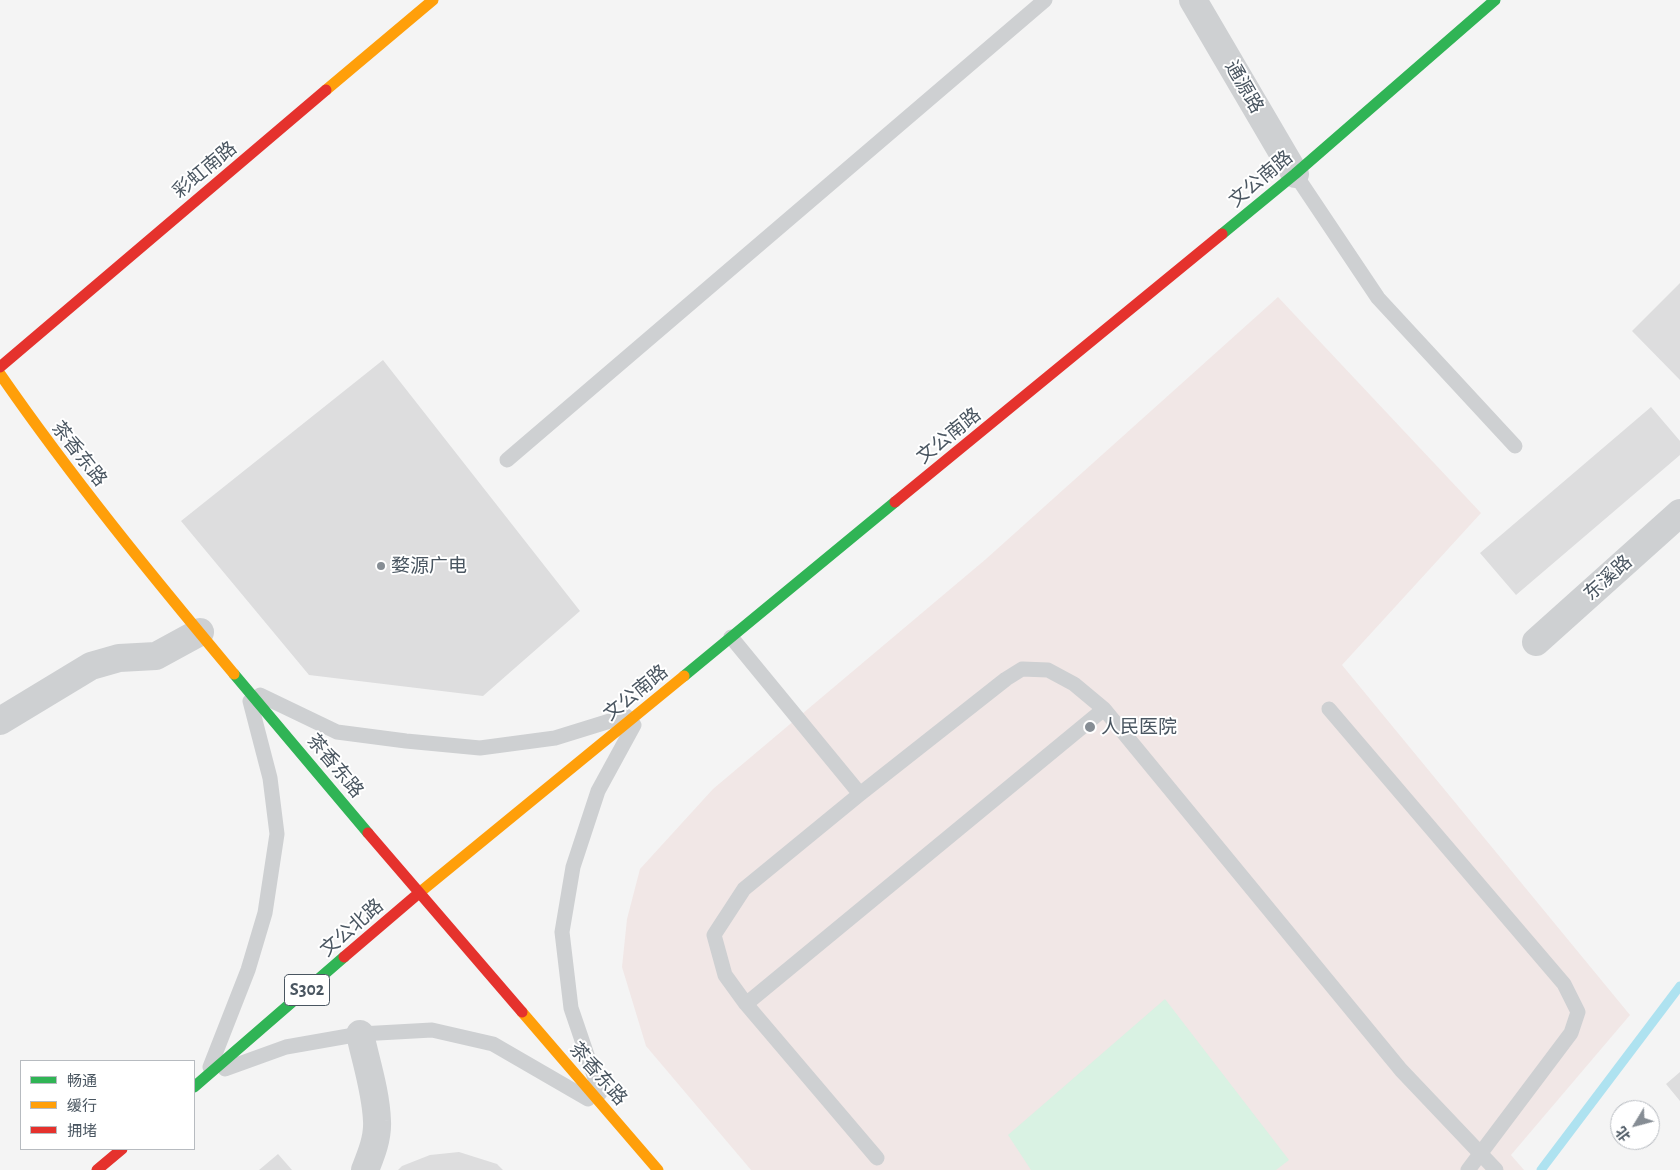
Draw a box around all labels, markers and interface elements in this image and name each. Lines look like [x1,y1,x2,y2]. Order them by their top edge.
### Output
street label: 通源路 [1220,57,1268,117]
street label: 彩虹南路 [169,137,241,203]
street label: 文公南路 [1225,146,1297,212]
street label: 文公南路 [912,403,986,469]
street label: 茶香东路 [47,417,111,491]
street label: 东溪路 [1579,550,1637,606]
place label: 婺源广电 [391,555,467,577]
marker: 婺源广电 [375,560,387,572]
street label: 文公南路 [599,660,673,726]
place label: 人民医院 [1101,716,1177,738]
marker: 人民医院 [1083,720,1097,734]
street label: 茶香东路 [302,730,368,802]
street label: 文公北路 [316,894,388,962]
road number: S302 [284,974,330,1006]
street label: 茶香东路 [564,1038,632,1110]
legend [20,1060,195,1150]
text: 畅通 [67,1074,97,1089]
text: 缓行 [67,1099,97,1114]
north arrow [1610,1100,1660,1150]
text: 拥堵 [67,1124,97,1139]
text: 北 [1614,1124,1634,1143]

